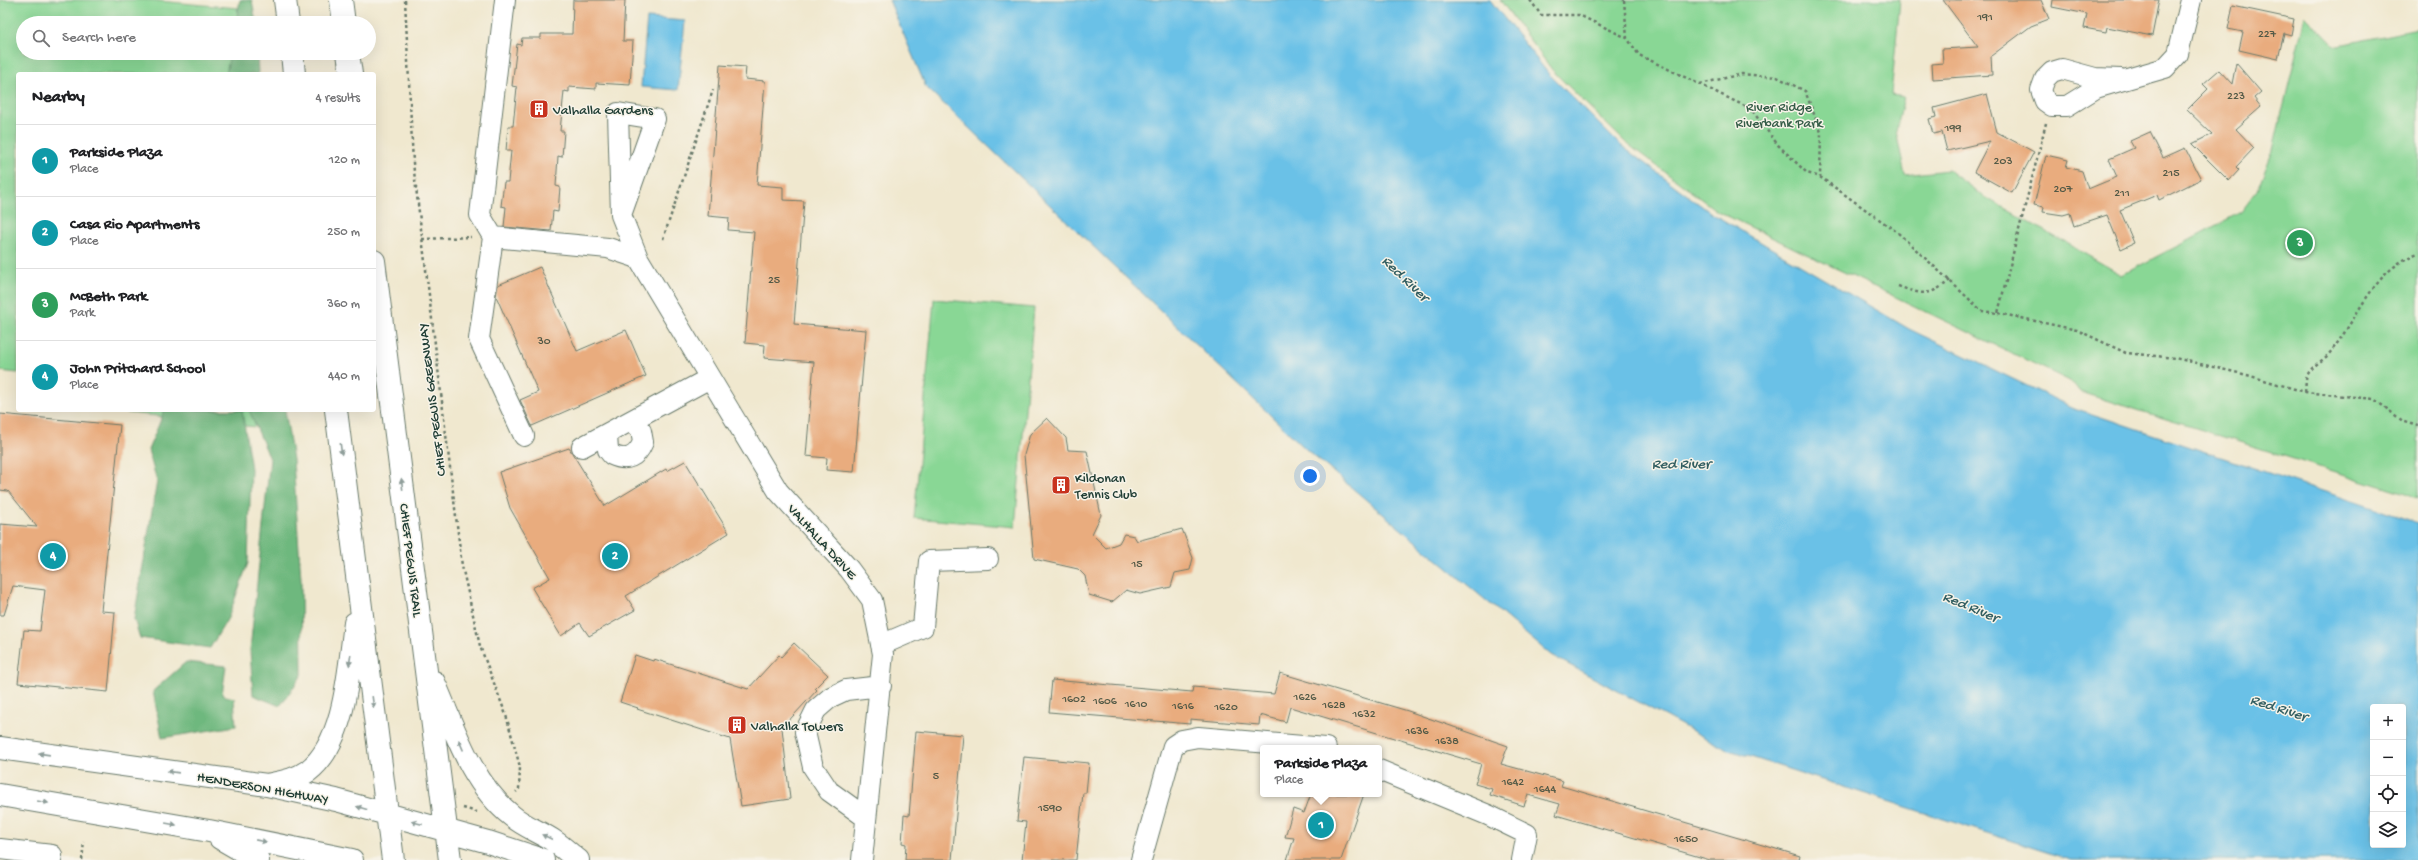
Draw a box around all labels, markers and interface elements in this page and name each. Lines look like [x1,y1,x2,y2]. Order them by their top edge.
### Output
house number: 191 [1976,11,1993,25]
search box [16,16,376,60]
icon: search [30,27,52,49]
house number: 227 [2258,28,2277,42]
text: Search here [62,29,136,47]
text: Nearby [32,88,85,108]
house number: 223 [2227,90,2245,104]
text: 4 results [316,91,360,106]
building icon: Valhalla Gardens [528,98,550,120]
park label: River Ridge Riverbank Park [1736,100,1824,133]
place label: Valhalla Gardens [552,103,654,120]
house number: 199 [1944,122,1961,136]
text: Parkside Plaza [70,144,162,162]
text: 1 [42,153,48,168]
text: 120 m [329,153,360,168]
house number: 203 [1994,155,2012,169]
text: Place [70,162,98,177]
house number: 215 [2162,167,2180,181]
house number: 207 [2054,183,2073,197]
house number: 211 [2114,187,2130,201]
text: Casa Rio Apartments [70,216,199,234]
text: 2 [42,225,48,240]
text: 250 m [327,225,360,240]
pin: 3 [2287,228,2313,258]
text: Place [70,234,98,249]
water label: Red River [1377,253,1434,308]
house number: 25 [768,274,780,288]
text: McBeth Park [70,288,147,306]
text: 3 [42,297,48,312]
text: 360 m [327,297,360,312]
text: Park [70,306,95,321]
street label: CHIEF PEGUIS GREENWAY [416,322,451,477]
house number: 30 [536,335,551,349]
text: John Pritchard School [70,360,206,378]
text: 4 [42,369,48,384]
text: 440 m [328,369,360,384]
text: Place [70,378,98,393]
one-way arrow [338,443,344,455]
water label: Red River [1652,456,1713,474]
your location [1300,466,1320,486]
place label: Kildonan Tennis Club [1074,471,1138,504]
building icon: Kildonan Tennis Club [1050,474,1072,496]
one-way arrow [399,478,406,490]
street label: VALHALLA DRIVE [782,501,860,585]
street label: CHIEF PEGUIS TRAIL [394,503,425,619]
pin: 4 [40,541,66,571]
pin: 2 [602,541,628,571]
house number: 15 [1130,558,1143,572]
water label: Red River [1940,588,2003,629]
one-way arrow [347,654,353,666]
house number: 1626 [1293,691,1317,705]
water label: Red River [2248,691,2312,727]
house number: 1602 [1061,693,1086,707]
house number: 1606 [1092,695,1118,709]
one-way arrow [370,696,376,708]
house number: 1610 [1124,698,1147,712]
house number: 1628 [1321,699,1346,713]
house number: 1616 [1171,700,1195,714]
house number: 1620 [1213,701,1238,715]
map controls [2370,704,2406,848]
button: + [2370,704,2406,740]
house number: 1632 [1351,708,1376,722]
building icon: Valhalla Towers [726,714,748,736]
place label: Valhalla Towers [750,719,844,736]
house number: 1636 [1404,725,1430,739]
house number: 1638 [1434,735,1459,749]
one-way arrow [457,738,463,750]
button: − [2370,740,2406,776]
popup [1260,745,1382,797]
one-way arrow [38,751,50,757]
text: Parkside Plaza [1275,755,1367,773]
one-way arrow [167,769,179,775]
street label: HENDERSON HIGHWAY [195,770,330,809]
house number: 5 [933,770,939,784]
text: Place [1275,773,1303,788]
house number: 1642 [1501,776,1524,790]
button: locate [2370,776,2406,812]
house number: 1644 [1533,783,1556,797]
one-way arrow [37,799,49,805]
house number: 1590 [1037,802,1062,816]
one-way arrow [356,805,368,811]
pin: 1 [1308,810,1334,840]
button: layers [2370,812,2406,848]
one-way arrow [411,819,423,825]
one-way arrow [165,821,177,827]
house number: 1650 [1673,833,1698,847]
one-way arrow [540,834,552,840]
one-way arrow [255,838,267,844]

